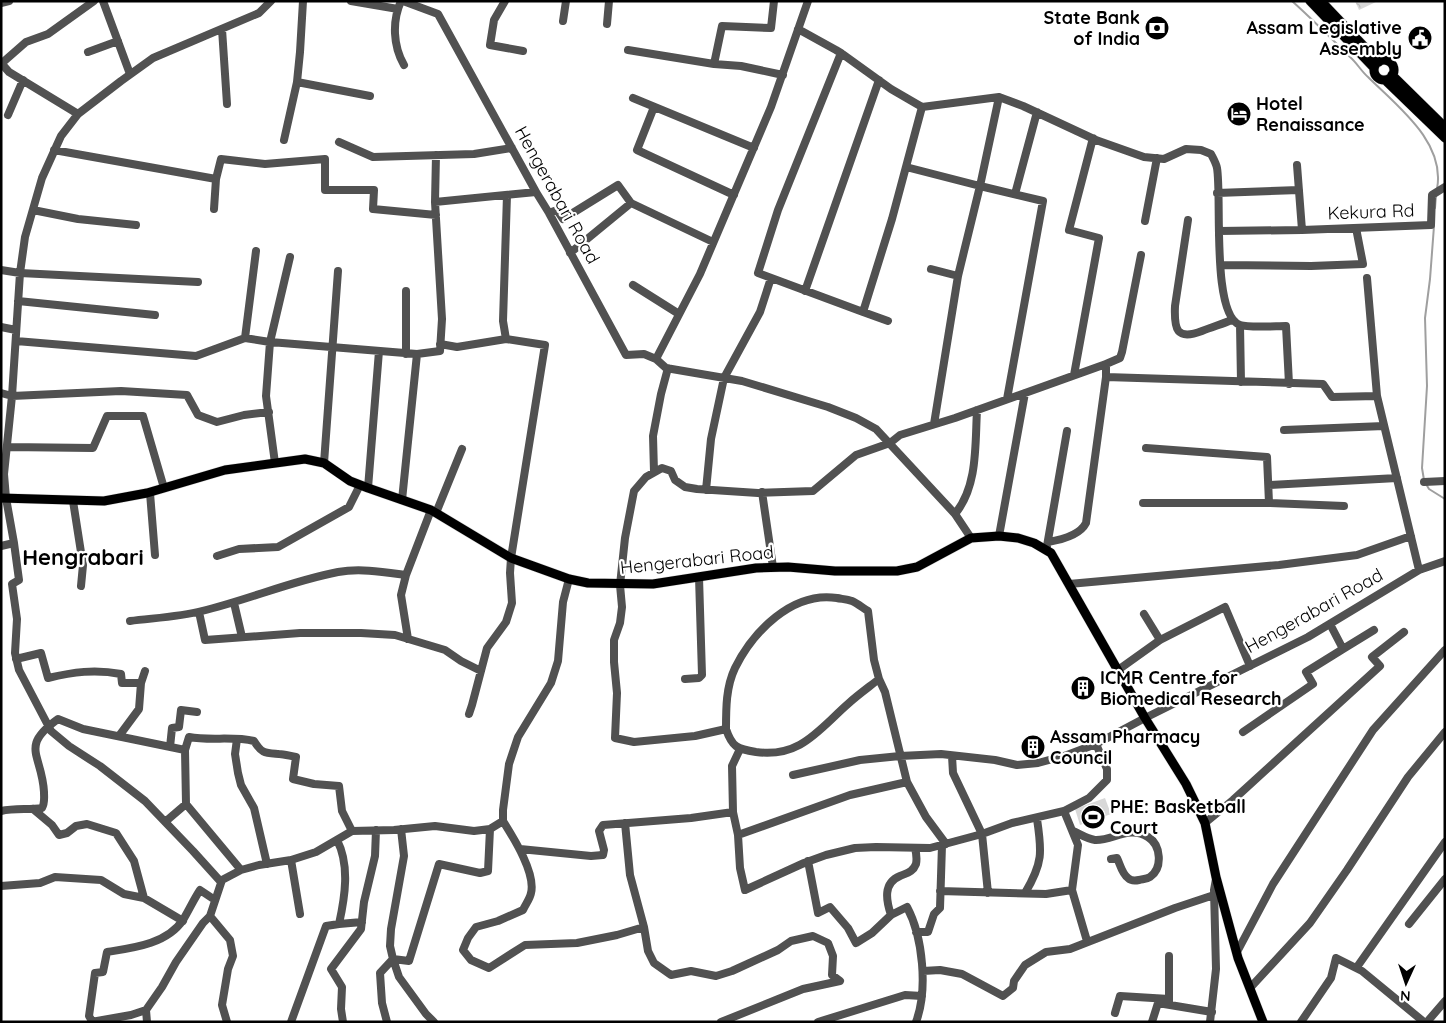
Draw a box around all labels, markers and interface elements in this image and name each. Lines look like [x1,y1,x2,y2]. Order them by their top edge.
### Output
place label: State Bank of India [1044,6,1140,50]
bank icon: State Bank of India [1144,15,1170,41]
place label: Assam Legislative Assembly [1247,16,1402,60]
public building icon: Assam Legislative Assembly [1407,25,1433,51]
place label: Hotel Renaissance [1256,92,1365,136]
hotel icon: Hotel Renaissance [1226,101,1252,127]
street label: Hengerabari Road [510,122,605,268]
street label: Kekura Rd [1327,198,1415,225]
street label: Hengerabari Road [619,540,775,579]
district label: Hengrabari [22,543,144,571]
street label: Hengerabari Road [1241,563,1387,658]
place label: ICMR Centre for Biomedical Research [1100,666,1282,710]
building icon: ICMR Centre for Biomedical Research [1070,675,1096,701]
place label: Assam Pharmacy Council [1050,725,1200,769]
building icon: Assam Pharmacy Council [1020,734,1046,760]
place label: PHE: Basketball Court [1110,795,1246,839]
sports icon: PHE: Basketball Court [1080,804,1106,830]
north arrow [1381,958,1431,1008]
text: N [1400,987,1411,1005]

